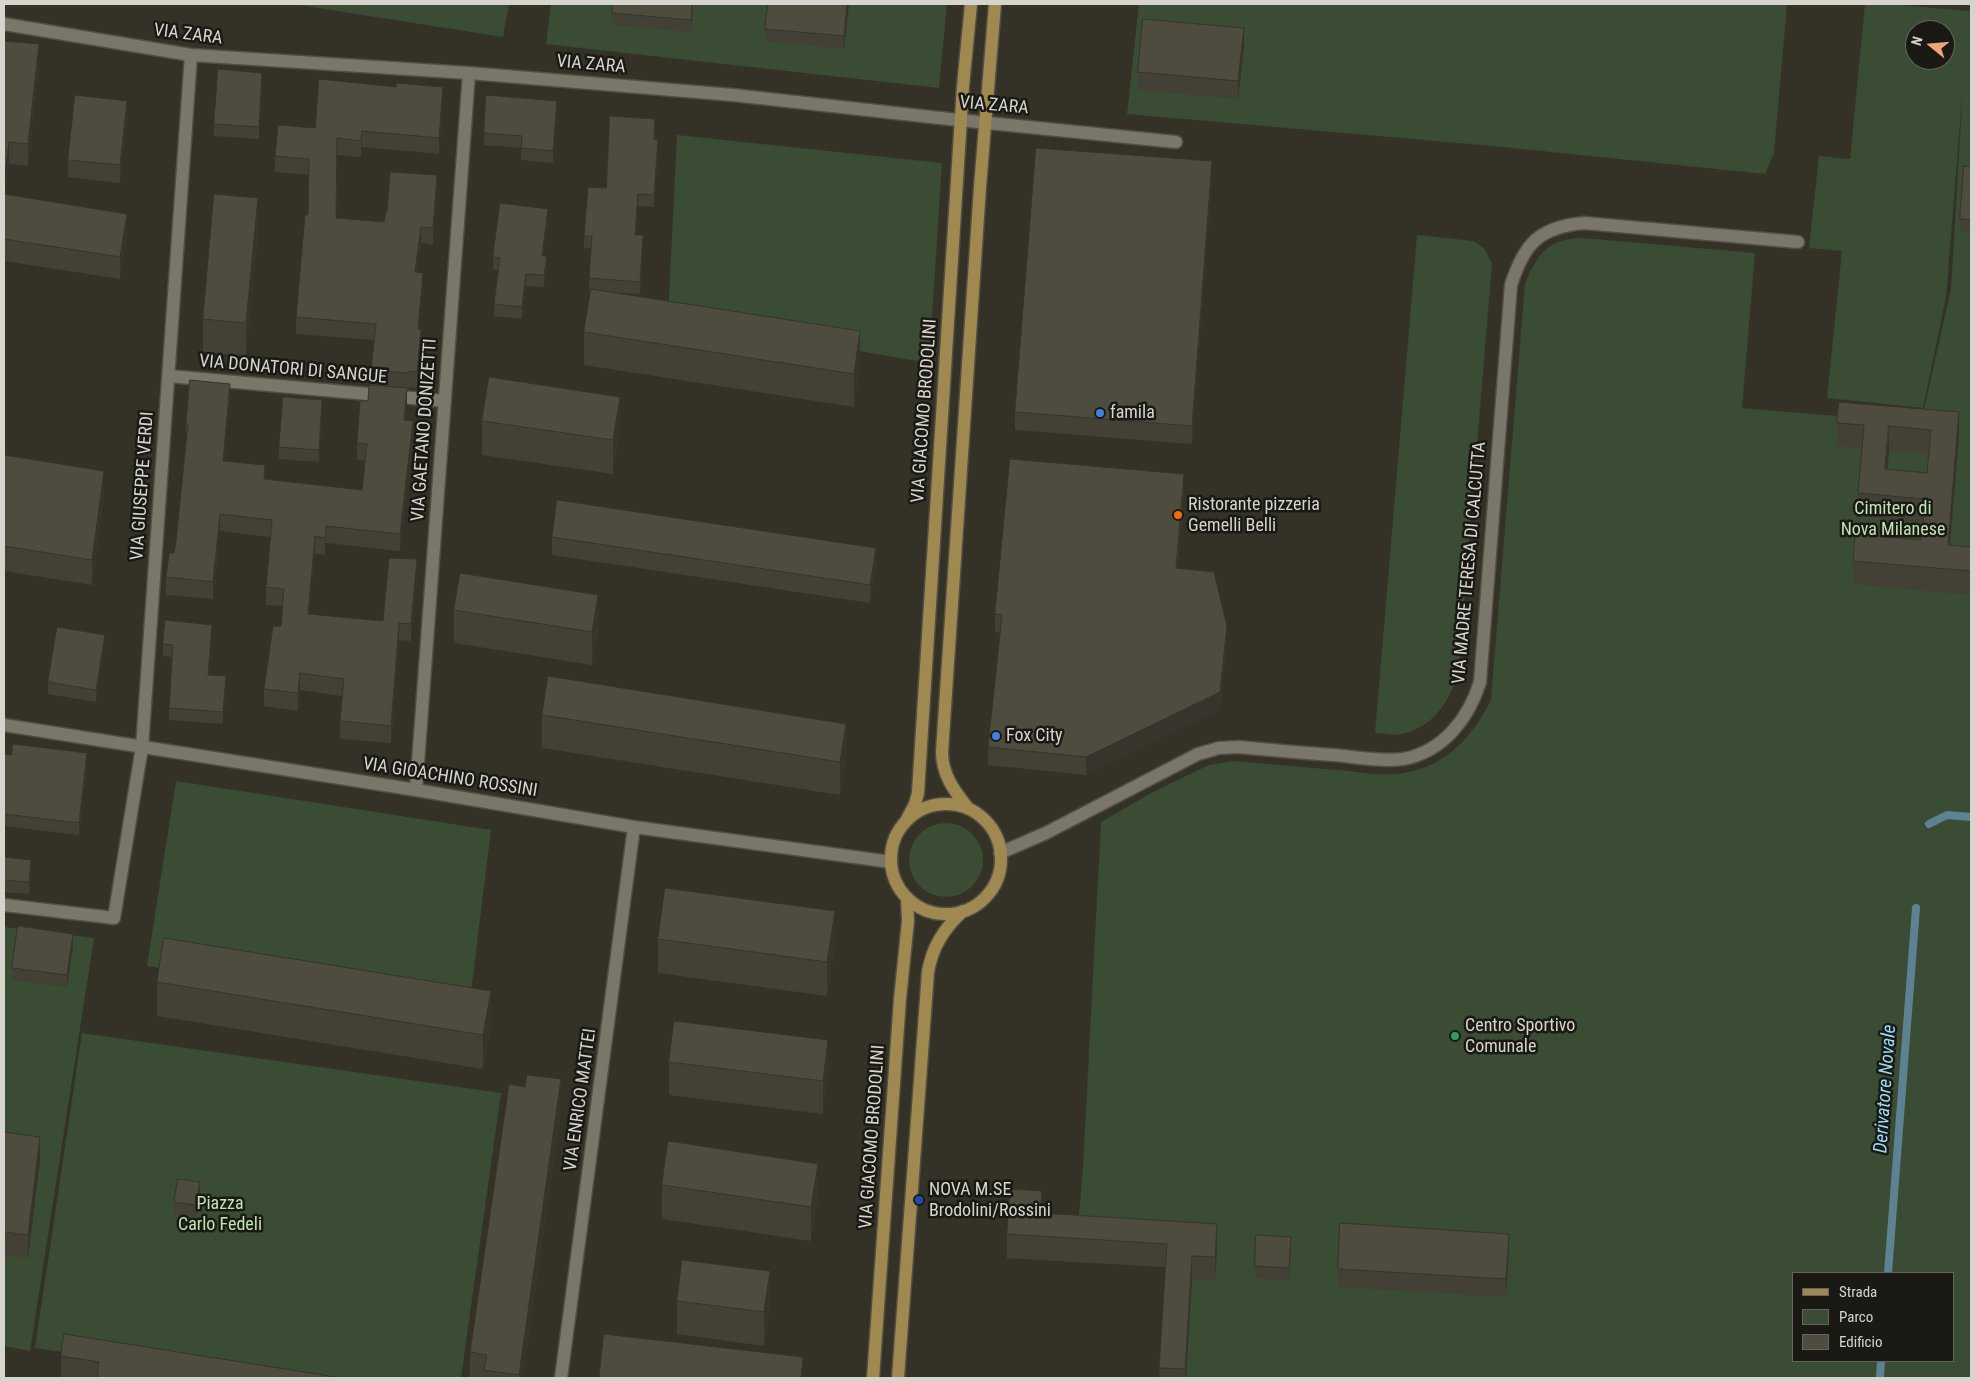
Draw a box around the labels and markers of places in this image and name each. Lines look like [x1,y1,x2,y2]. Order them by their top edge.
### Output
place label: famila [1110,402,1155,424]
marker: famila [1094,407,1106,419]
place label: Ristorante pizzeria Gemelli Belli [1188,494,1320,536]
marker: Ristorante pizzeria Gemelli Belli [1172,509,1184,521]
place label: Fox City [1006,725,1063,747]
marker: Fox City [990,730,1002,742]
place label: Centro Sportivo Comunale [1465,1015,1575,1058]
marker: Centro Sportivo Comunale [1449,1030,1461,1042]
place label: NOVA M.SE Brodolini/Rossini [929,1179,1051,1222]
marker: NOVA M.SE Brodolini/Rossini [913,1194,925,1206]

